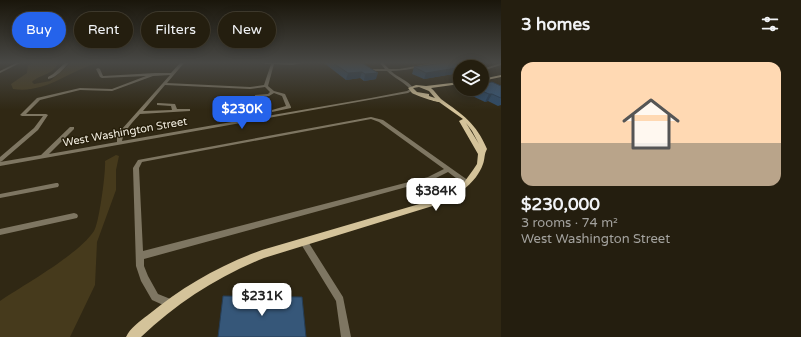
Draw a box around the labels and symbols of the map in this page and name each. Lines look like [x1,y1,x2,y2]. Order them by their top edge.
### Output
pin: $230K [214,96,270,130]
street label: West Washington Street [62,115,188,149]
pin: $384K [408,178,464,212]
pin: $231K [234,283,290,317]

